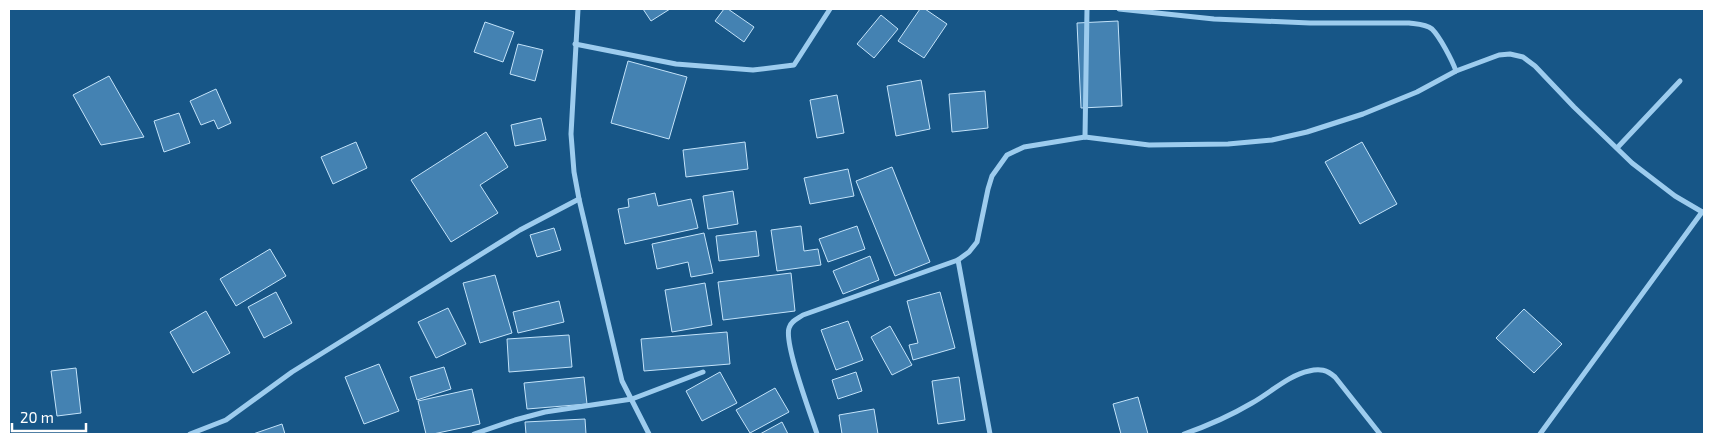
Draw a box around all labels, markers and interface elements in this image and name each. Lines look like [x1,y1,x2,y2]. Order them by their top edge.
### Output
scale bar [12,400,86,432]
text: 20 m [20,408,54,426]

